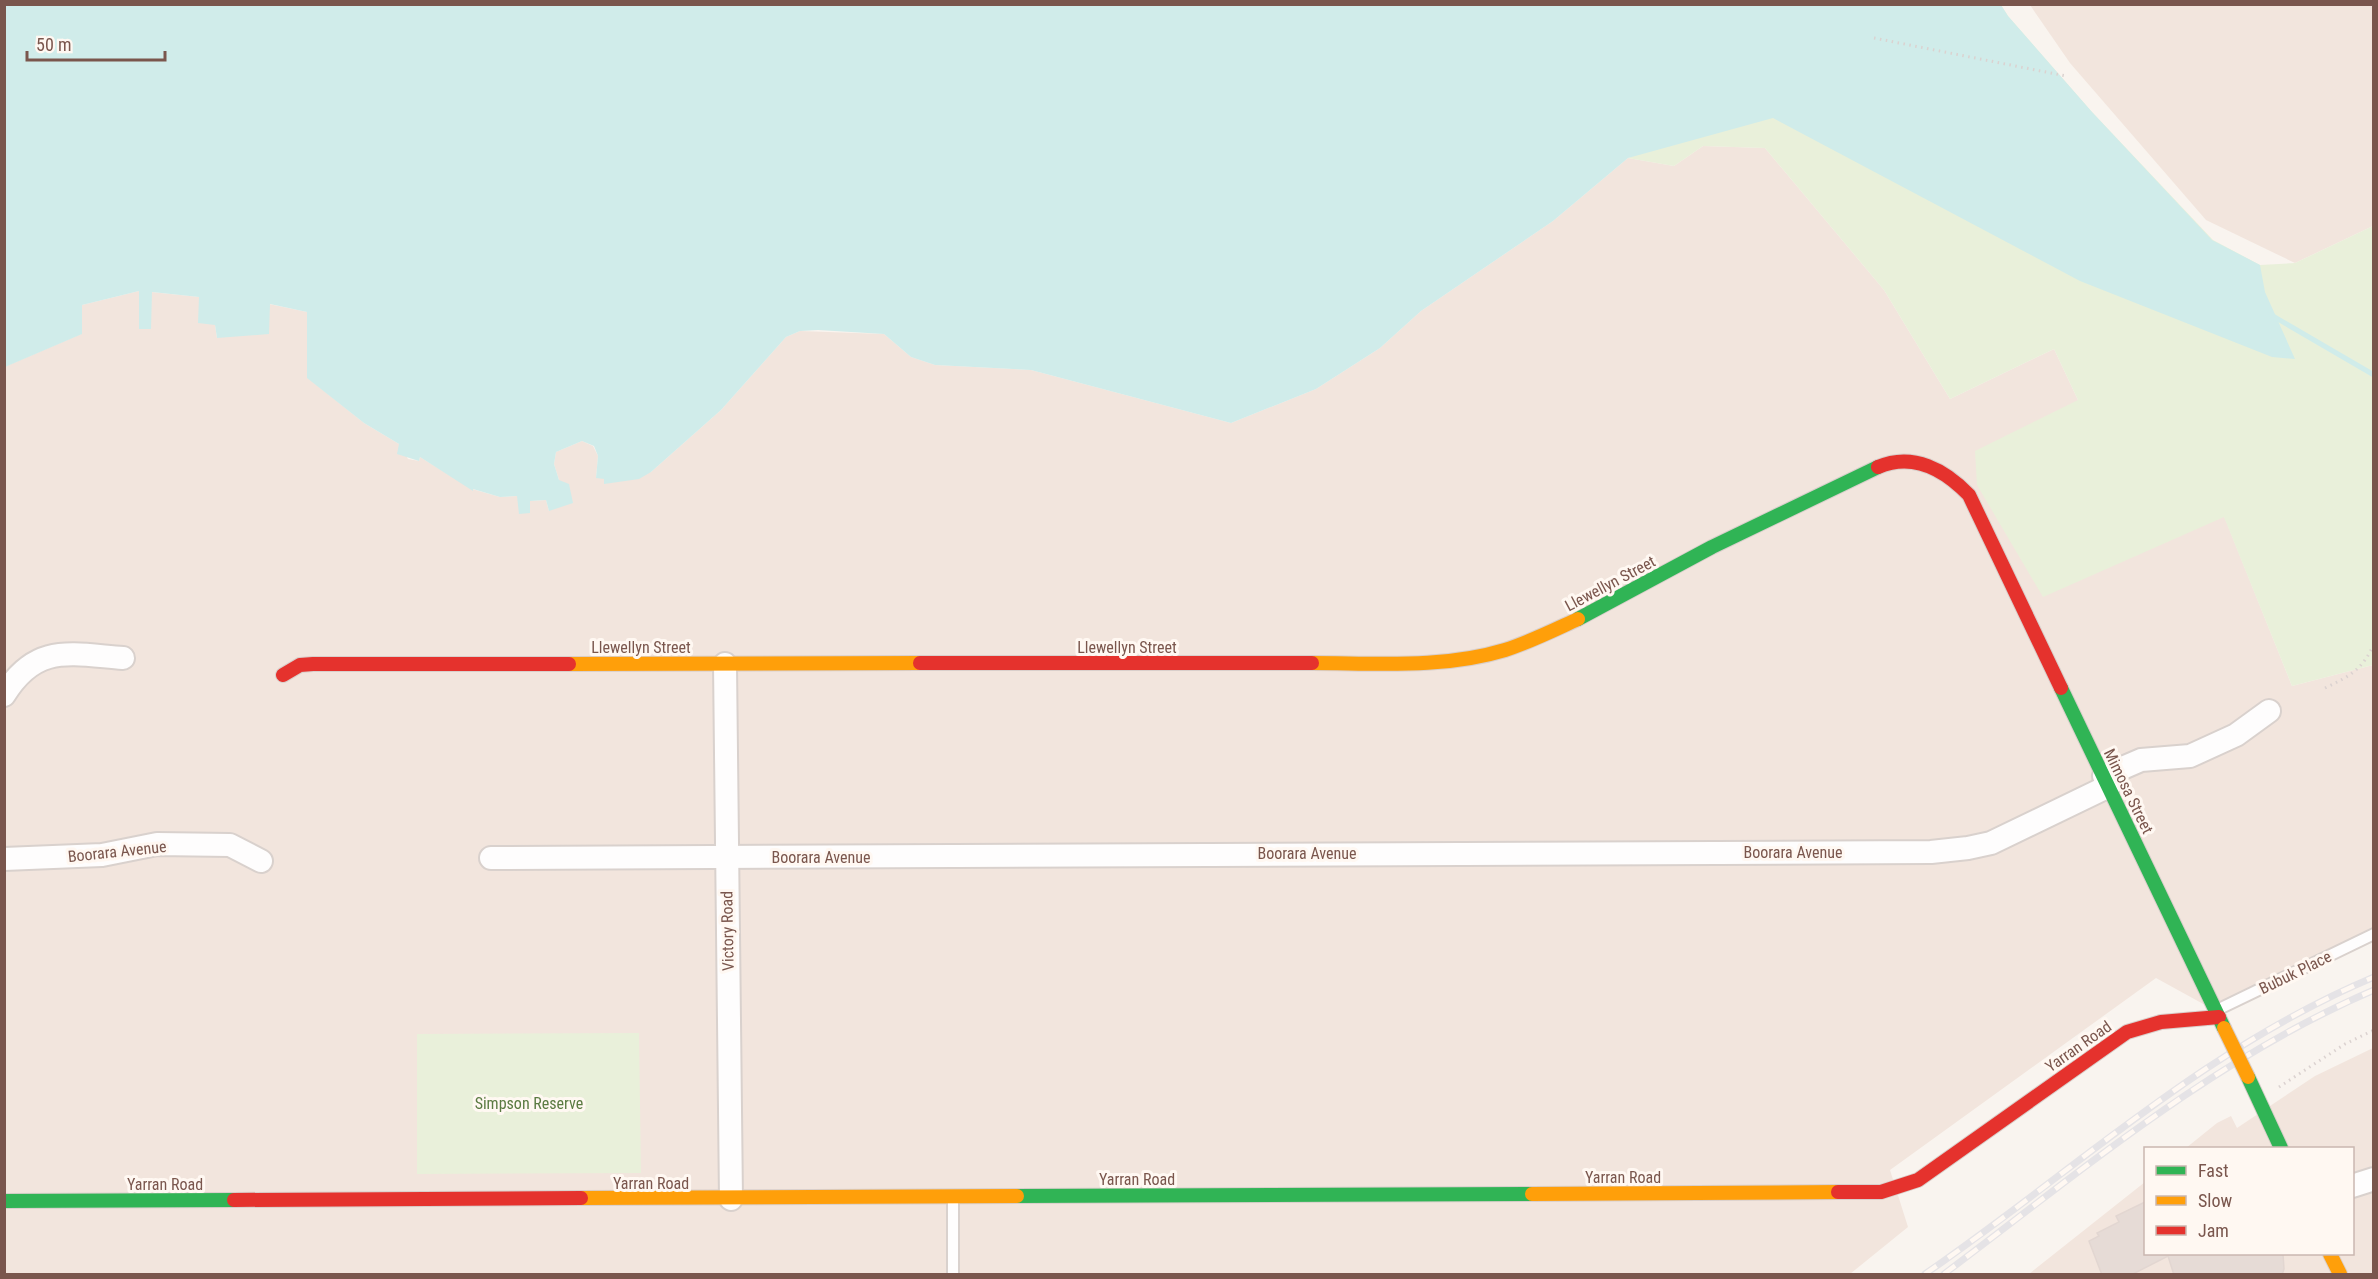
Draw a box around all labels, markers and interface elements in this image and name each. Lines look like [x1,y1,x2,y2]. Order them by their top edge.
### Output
scale bar [27,24,165,62]
text: 50 m [36,34,71,55]
street label: Llewellyn Street [1562,552,1659,615]
street label: Llewellyn Street [591,638,691,657]
street label: Llewellyn Street [1077,638,1177,657]
street label: Mimosa Street [2100,746,2157,837]
street label: Boorara Avenue [67,837,167,866]
street label: Boorara Avenue [1744,843,1842,862]
street label: Boorara Avenue [1258,844,1356,863]
street label: Boorara Avenue [772,848,870,867]
street label: Victory Road [717,891,738,971]
street label: Bubuk Place [2256,947,2334,998]
street label: Yarran Road [2042,1017,2115,1076]
park label: Simpson Reserve [475,1094,583,1113]
legend [2144,1147,2354,1255]
text: Fast [2198,1160,2229,1181]
street label: Yarran Road [1585,1168,1661,1187]
street label: Yarran Road [1099,1170,1175,1189]
street label: Yarran Road [613,1174,689,1193]
street label: Yarran Road [127,1175,203,1194]
text: Slow [2198,1190,2233,1211]
text: Jam [2198,1220,2229,1241]

